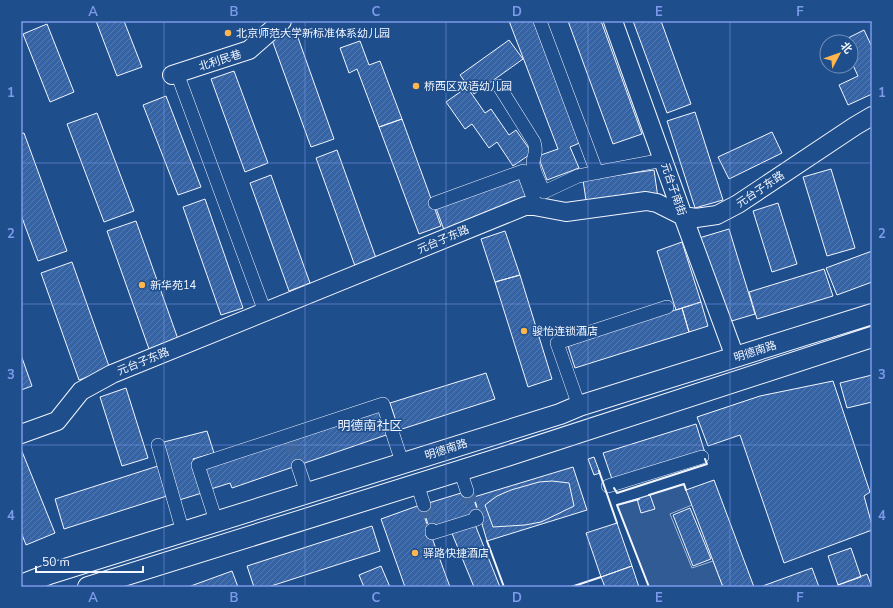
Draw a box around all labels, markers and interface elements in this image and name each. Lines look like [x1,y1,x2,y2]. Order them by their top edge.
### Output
text: A [88,3,98,21]
text: B [230,3,239,21]
text: C [372,3,381,21]
text: D [512,3,522,21]
text: E [655,3,663,21]
text: F [796,3,804,21]
place label: 北京师范大学新标准体系幼儿园 [236,26,390,41]
marker: 北京师范大学新标准体系幼儿园 [223,28,233,38]
north arrow [819,34,859,74]
text: 北 [837,39,855,57]
street label: 北利民巷 [197,47,243,74]
place label: 桥西区双语幼儿园 [424,79,512,94]
marker: 桥西区双语幼儿园 [411,81,421,91]
text: 1 [7,84,15,102]
text: 1 [878,84,886,102]
street label: 元台子南街 [657,161,690,218]
street label: 元台子东路 [733,168,787,211]
street label: 元台子东路 [415,222,471,257]
text: 2 [7,225,15,243]
text: 2 [878,225,886,243]
place label: 新华苑14 [150,278,197,293]
marker: 新华苑14 [137,280,147,290]
place label: 骏怡连锁酒店 [532,324,598,339]
marker: 骏怡连锁酒店 [519,326,529,336]
street label: 明德南路 [732,338,778,365]
street label: 元台子东路 [115,344,171,379]
text: 3 [7,366,15,384]
text: 3 [878,366,886,384]
district label: 明德南社区 [337,417,403,435]
street label: 明德南路 [423,436,469,463]
text: 4 [7,507,15,525]
text: 4 [878,507,886,525]
place label: 驿路快捷酒店 [423,546,489,561]
scale bar [36,548,143,574]
marker: 驿路快捷酒店 [410,548,420,558]
text: 50 m [42,554,70,570]
text: A [88,589,98,607]
text: B [230,589,239,607]
text: C [372,589,381,607]
text: D [512,589,522,607]
text: E [655,589,663,607]
text: F [796,589,804,607]

